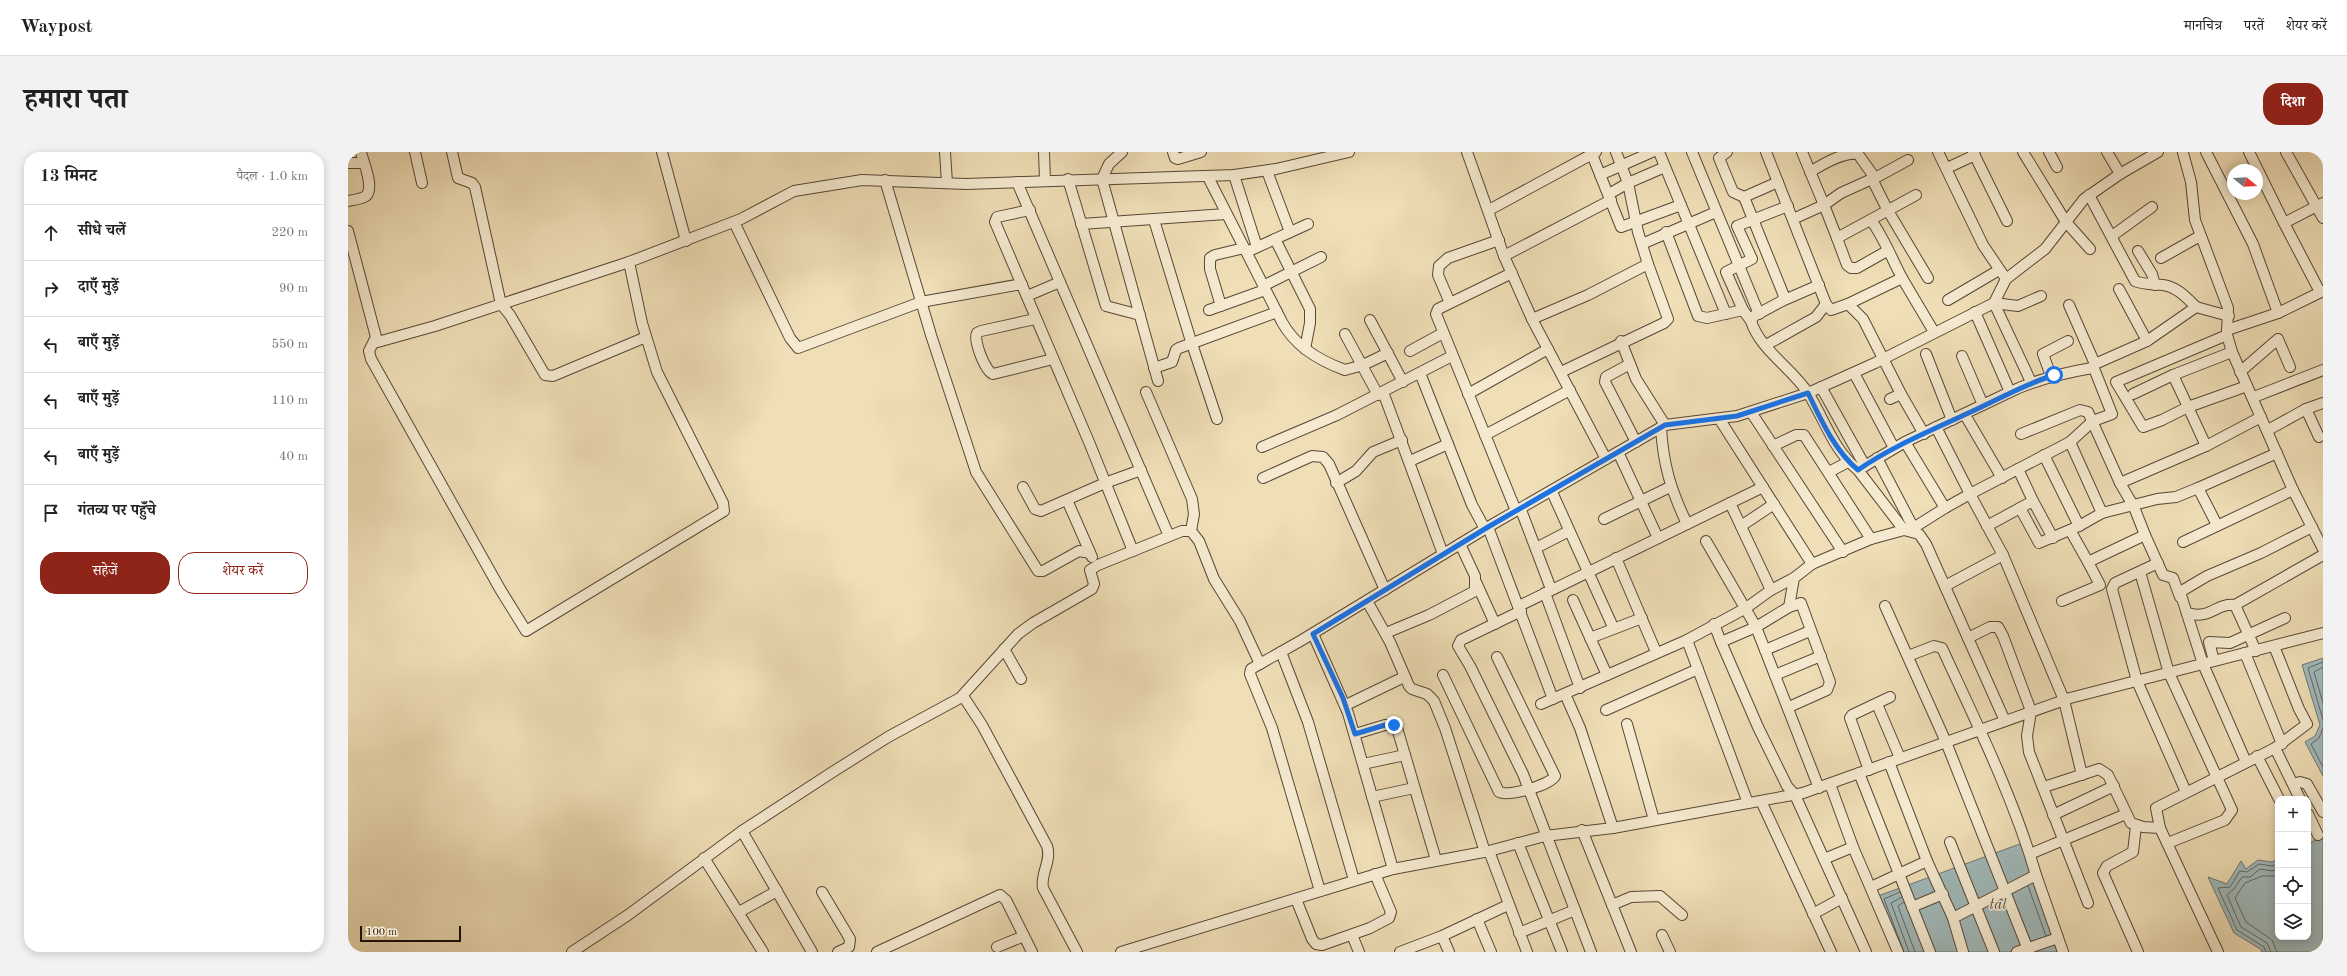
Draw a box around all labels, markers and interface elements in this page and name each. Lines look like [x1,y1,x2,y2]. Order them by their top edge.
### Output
text: Waypost [20,18,93,37]
text: मानचित्र [2184,19,2222,33]
text: परतें [2244,19,2264,33]
text: शेयर करें [2286,19,2327,33]
button: दिशा [2263,83,2323,125]
text: हमारा पता [24,87,127,115]
north arrow [2227,164,2263,200]
text: 13 मिनट [40,168,97,185]
text: पैदल · 1.0 km [236,170,308,183]
icon: ahead [40,222,62,244]
text: सीधे चलें [78,224,126,239]
text: 220 m [271,226,308,239]
icon: right [40,278,62,300]
text: दाएँ मुड़ें [78,280,119,295]
text: 90 m [279,282,308,295]
icon: left [40,334,62,356]
text: बाएँ मुड़ें [78,336,119,351]
text: 550 m [271,338,308,351]
route start [2045,366,2063,384]
icon: left [40,390,62,412]
text: बाएँ मुड़ें [78,392,119,407]
text: 110 m [271,394,308,407]
icon: left [40,446,62,468]
text: बाएँ मुड़ें [78,448,119,463]
text: 40 m [279,450,308,463]
icon: arrive [40,502,62,524]
text: गंतव्य पर पहुँचे [78,504,156,519]
button: सहेजें [40,552,170,594]
button: शेयर करें [178,552,308,594]
route end [1385,716,1403,734]
map controls [2275,796,2311,940]
button: + [2275,796,2311,832]
button: − [2275,832,2311,868]
button: locate [2275,868,2311,904]
water label: tal [1989,898,2007,913]
button: layers [2275,904,2311,940]
scale bar [360,924,461,943]
text: 100 m [366,927,397,938]

